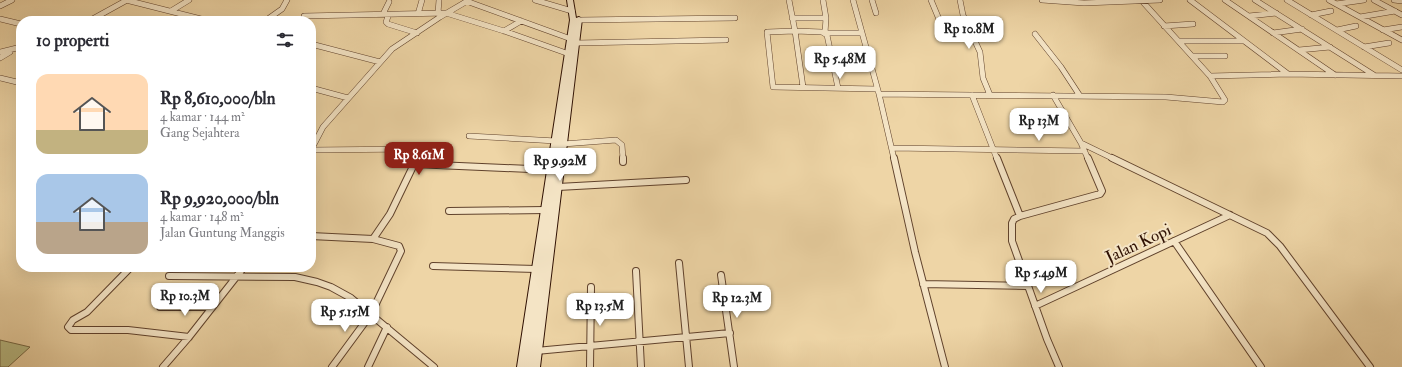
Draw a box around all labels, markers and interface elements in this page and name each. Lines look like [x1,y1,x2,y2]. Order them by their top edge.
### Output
pin: Rp 10.8M [928,16,1010,50]
text: Rp 10.8M [943,21,995,37]
icon: filters [274,29,296,51]
text: 10 properti [36,30,109,51]
pin: Rp 5.48M [799,46,881,80]
text: Rp 5.48M [814,51,866,67]
text: Rp 8,610,000/bln [160,88,276,109]
icon: home [68,90,116,138]
pin: Rp 13M [1006,108,1072,142]
text: 4 kamar · 144 m² [160,109,245,125]
text: Rp 13M [1019,113,1059,129]
text: Gang Sejahtera [160,125,240,141]
pin: Rp 8.61M [378,142,460,176]
text: Rp 8.61M [394,147,444,163]
pin: Rp 9.92M [519,148,601,182]
text: Rp 9.92M [533,153,587,169]
text: Rp 9,920,000/bln [160,188,279,209]
icon: home [68,190,116,238]
text: 4 kamar · 148 m² [160,209,244,225]
street label: Jalan Kopi [1101,219,1175,269]
text: Jalan Guntung Manggis [160,225,285,241]
pin: Rp 5.49M [1000,260,1082,294]
text: Rp 5.49M [1014,265,1068,281]
pin: Rp 10.3M [144,283,226,317]
pin: Rp 12.3M [696,285,778,319]
text: Rp 10.3M [160,288,210,304]
text: Rp 12.3M [712,290,762,306]
pin: Rp 13.5M [559,293,641,327]
text: Rp 13.5M [576,298,624,314]
pin: Rp 5.15M [304,299,386,333]
text: Rp 5.15M [320,304,370,320]

